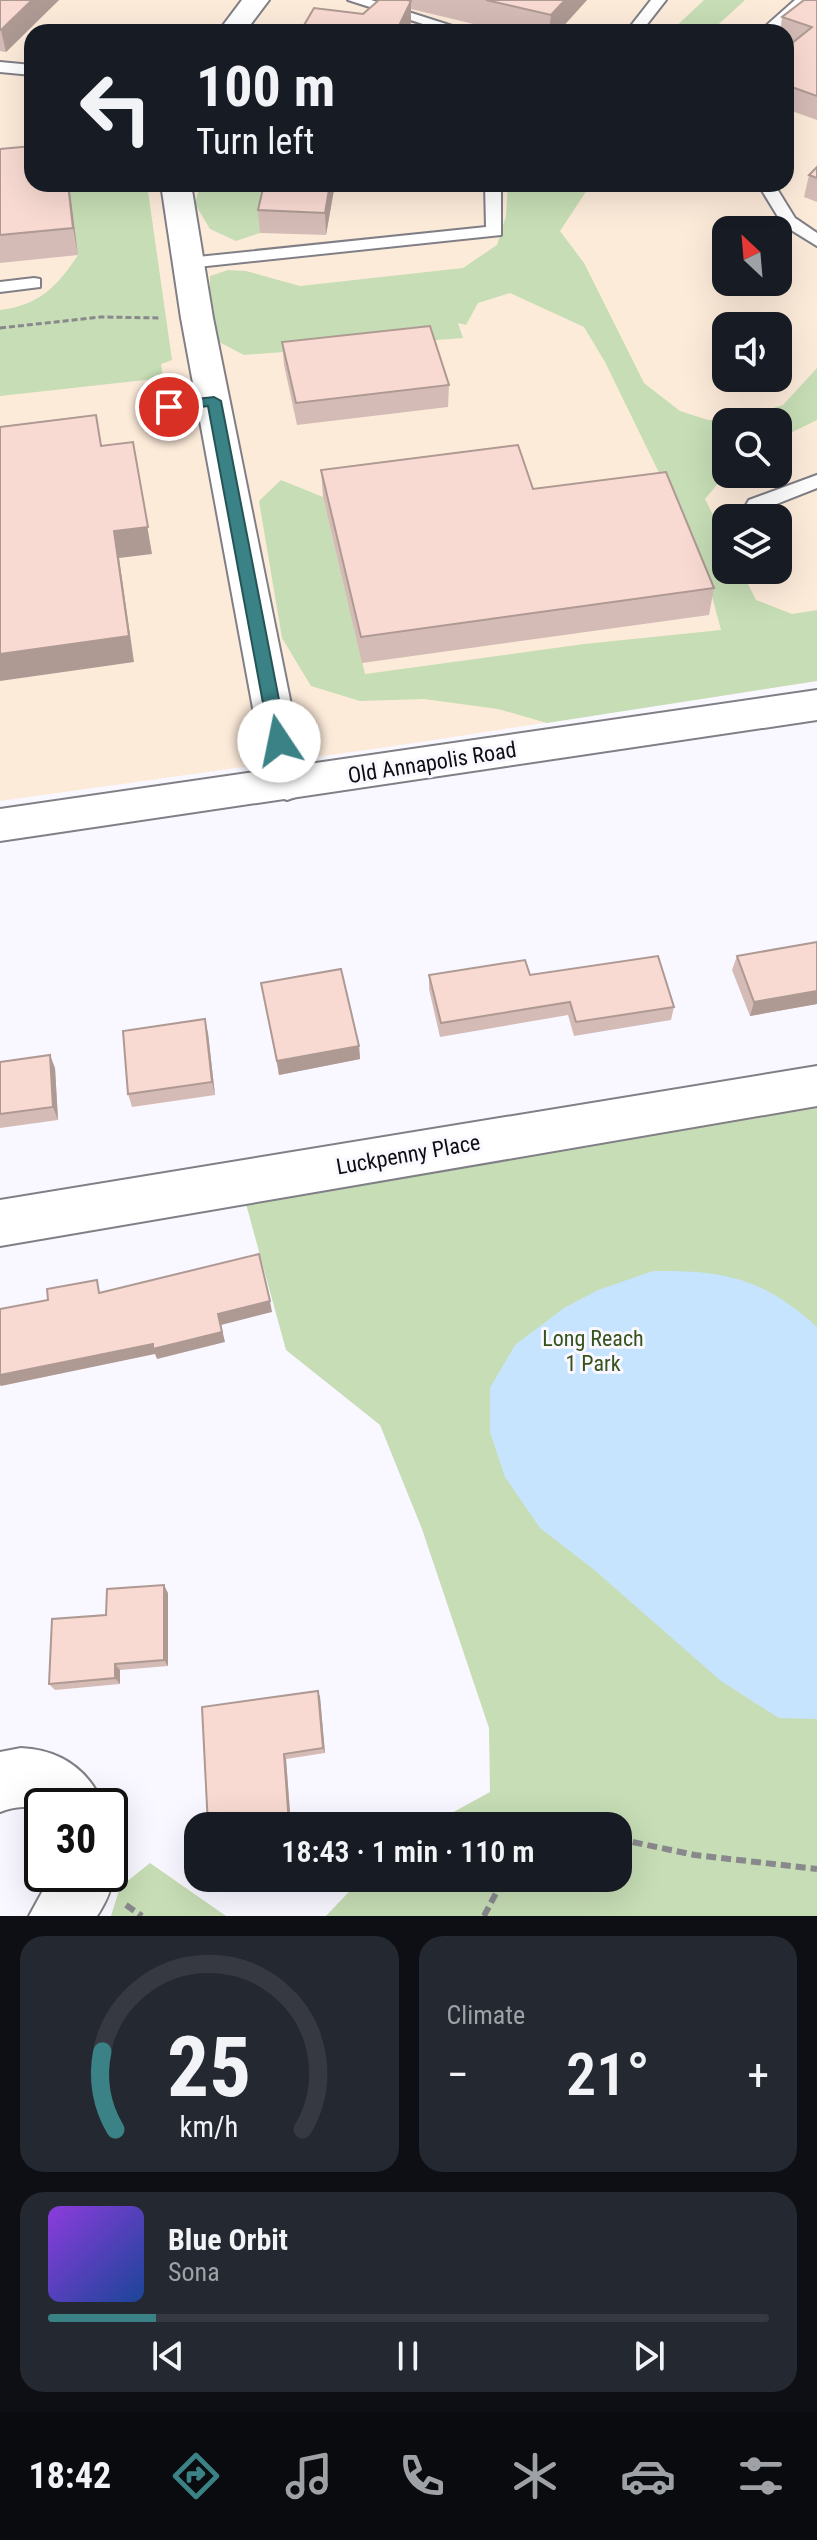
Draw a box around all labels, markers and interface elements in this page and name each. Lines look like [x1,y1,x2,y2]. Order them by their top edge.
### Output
text: 100 m [196,54,335,120]
icon: left [64,56,168,160]
text: Turn left [196,121,314,163]
north arrow [712,216,792,296]
map controls [712,216,792,584]
button: sound [712,312,792,392]
pin [135,373,203,441]
icon: arrive [147,385,191,429]
button: search [712,408,792,488]
button: layers [712,504,792,584]
position arrow [237,699,321,783]
street label: Old Annapolis Road [346,737,518,788]
street label: Luckpenny Place [334,1130,482,1179]
park label: Long Reach 1 Park [542,1326,644,1376]
speed limit sign: 30 [24,1788,128,1892]
text: 18:43 · 1 min · 110 m [281,1834,535,1869]
text: Climate [447,2000,525,2030]
text: 25 [167,2019,251,2116]
text: 21° [566,2039,650,2110]
text: − [447,2049,469,2101]
text: + [747,2049,769,2101]
text: km/h [180,2110,239,2144]
text: Blue Orbit [168,2222,288,2257]
text: Sona [168,2257,220,2287]
icon: previous [146,2334,190,2378]
icon: pause [386,2334,430,2378]
icon: next [627,2334,671,2378]
icon: directions [168,2448,224,2504]
icon: music [281,2448,337,2504]
icon: phone [394,2448,450,2504]
icon: climate [507,2448,563,2504]
icon: car [620,2448,676,2504]
icon: filters [733,2448,789,2504]
text: 18:42 [28,2455,111,2497]

